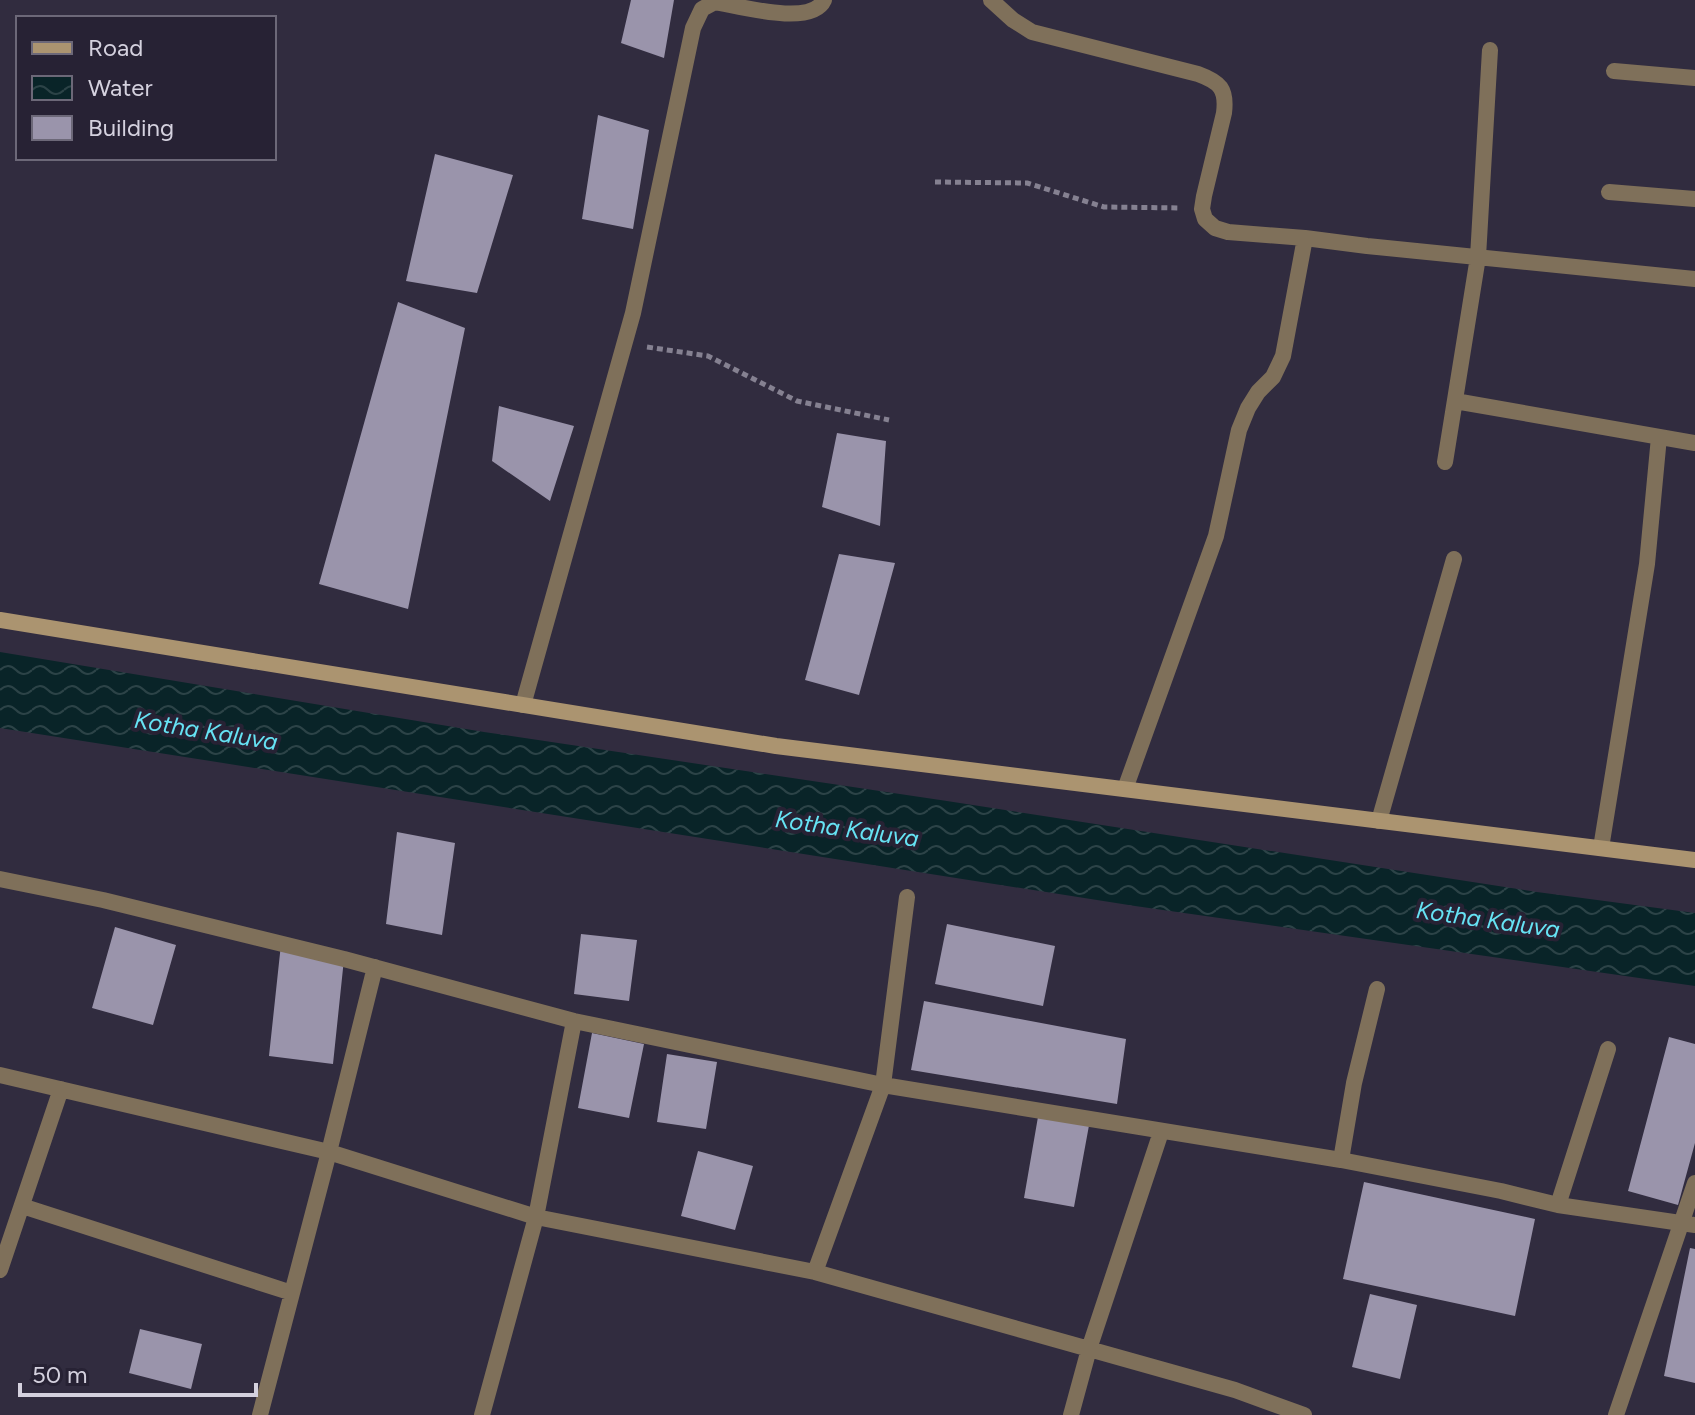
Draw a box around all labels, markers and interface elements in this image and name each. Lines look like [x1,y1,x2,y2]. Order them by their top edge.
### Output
legend [16,16,276,160]
text: Road [88,33,143,62]
text: Water [88,73,153,102]
text: Building [88,113,174,142]
water label: Kotha Kaluva [132,705,280,756]
water label: Kotha Kaluva [773,804,921,853]
water label: Kotha Kaluva [1414,895,1562,944]
scale bar [20,1347,256,1397]
text: 50 m [32,1360,88,1389]

